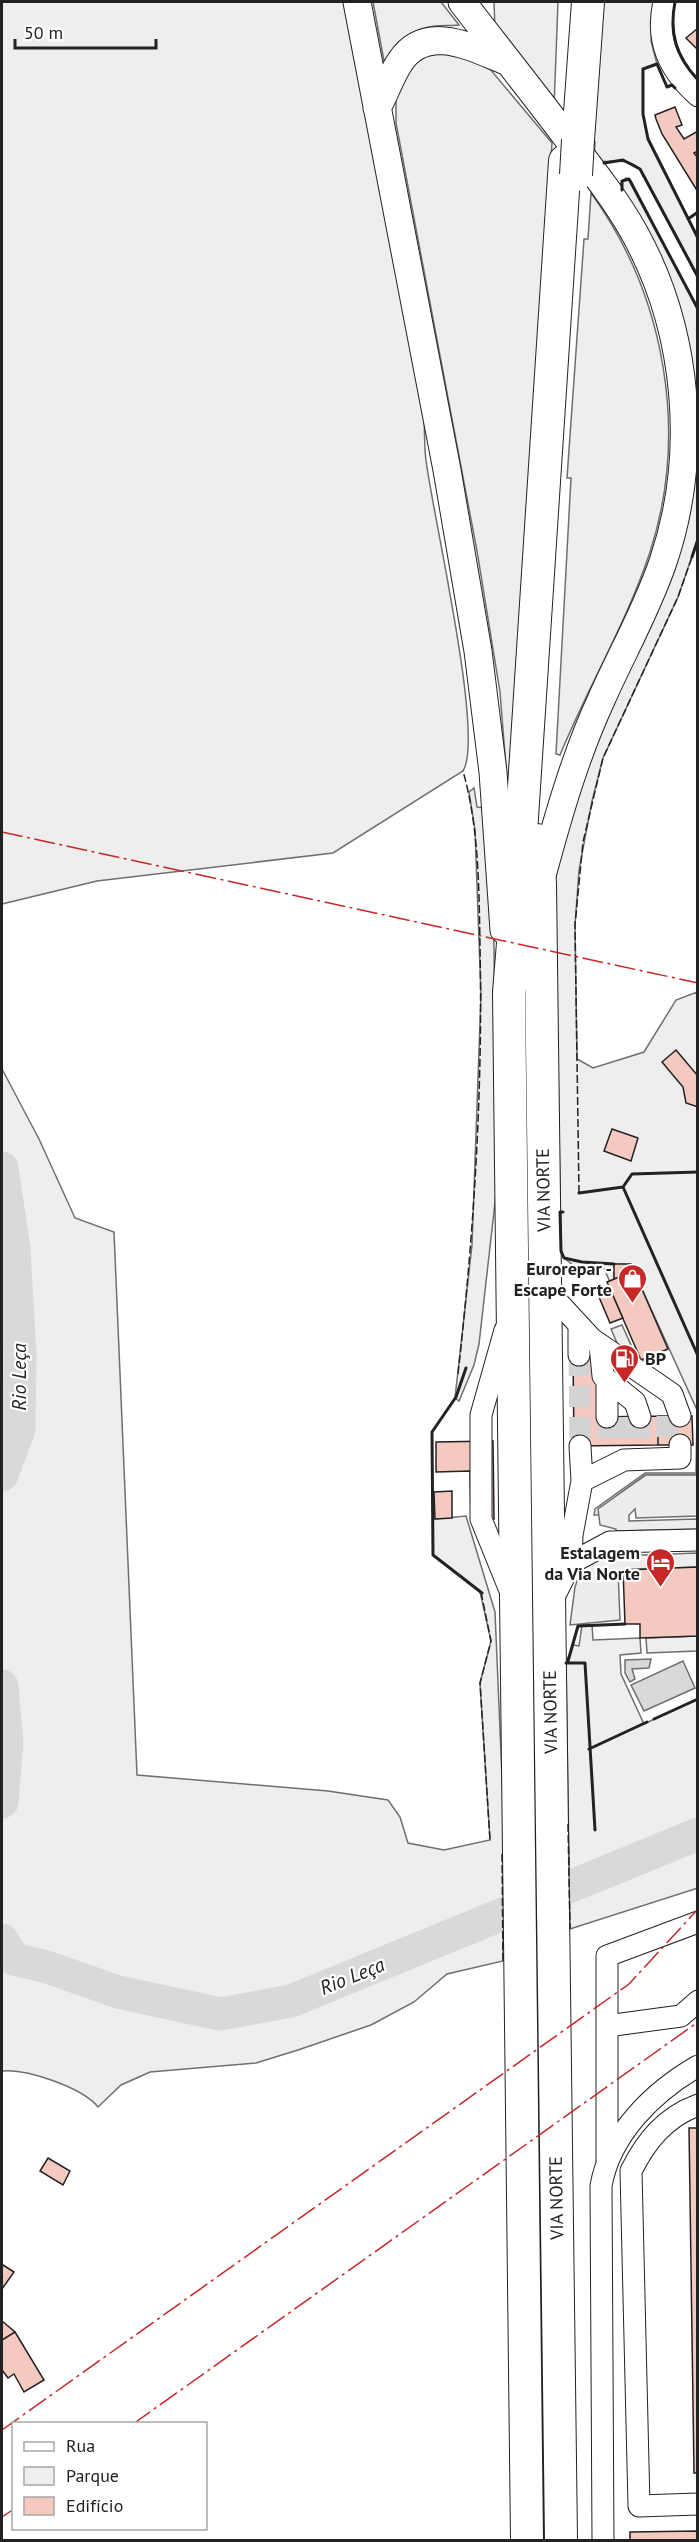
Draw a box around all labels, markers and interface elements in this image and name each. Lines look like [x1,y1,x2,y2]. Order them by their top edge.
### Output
scale bar [15,12,156,50]
text: 50 m [24,21,63,44]
street label: VIA NORTE [531,1148,555,1233]
place label: Eurorepar - Escape Forte [514,1257,612,1301]
shop icon: Eurorepar - Escape Forte [617,1262,649,1304]
fuel station icon: BP [608,1342,640,1384]
water label: Rio Leça [6,1343,32,1411]
place label: BP [645,1347,666,1370]
place label: Estalagem da Via Norte [545,1541,640,1585]
hotel icon: Estalagem da Via Norte [645,1546,677,1588]
street label: VIA NORTE [538,1670,562,1755]
water label: Rio Leça [316,1951,388,2001]
street label: VIA NORTE [544,2156,568,2241]
legend [12,2422,207,2530]
text: Rua [66,2434,95,2457]
text: Parque [66,2464,119,2487]
text: Edifício [66,2494,123,2517]

